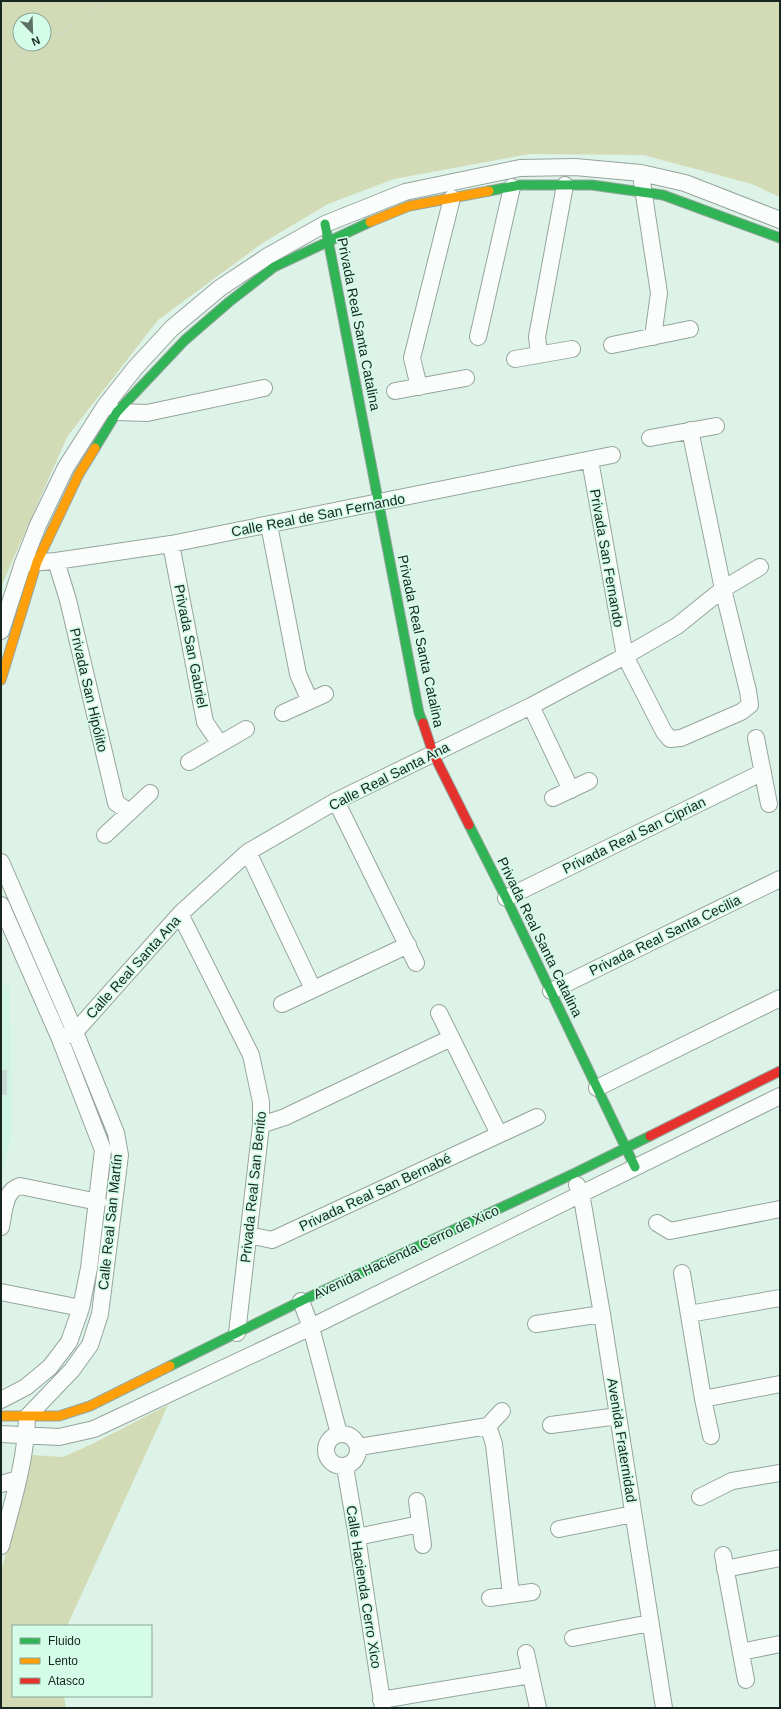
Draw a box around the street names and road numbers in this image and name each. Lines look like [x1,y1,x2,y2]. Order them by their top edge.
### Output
street label: Privada Real Santa Catalina [334,236,384,412]
street label: Privada San Fernando [587,488,627,629]
street label: Calle Real de San Fernando [230,490,406,540]
street label: Privada Real Santa Catalina [395,553,447,729]
street label: Privada San Gabriel [171,583,211,709]
street label: Privada San Hipólito [67,626,111,754]
street label: Calle Real Santa Ana [326,739,452,813]
street label: Privada Real San Ciprian [560,793,708,877]
street label: Privada Real Santa Catalina [494,854,586,1020]
street label: Privada Real Santa Cecilia [587,891,744,979]
street label: Calle Real Santa Ana [83,912,184,1022]
street label: Privada Real San Benito [237,1110,269,1264]
street label: Privada Real San Bernabé [296,1150,454,1234]
street label: Calle Real San Martín [95,1153,125,1291]
street label: Avenida Hacienda Cerro de Xico [311,1202,501,1302]
street label: Avenida Fraternidad [604,1377,640,1503]
street label: Calle Hacienda Cerro Xico [343,1504,385,1670]

